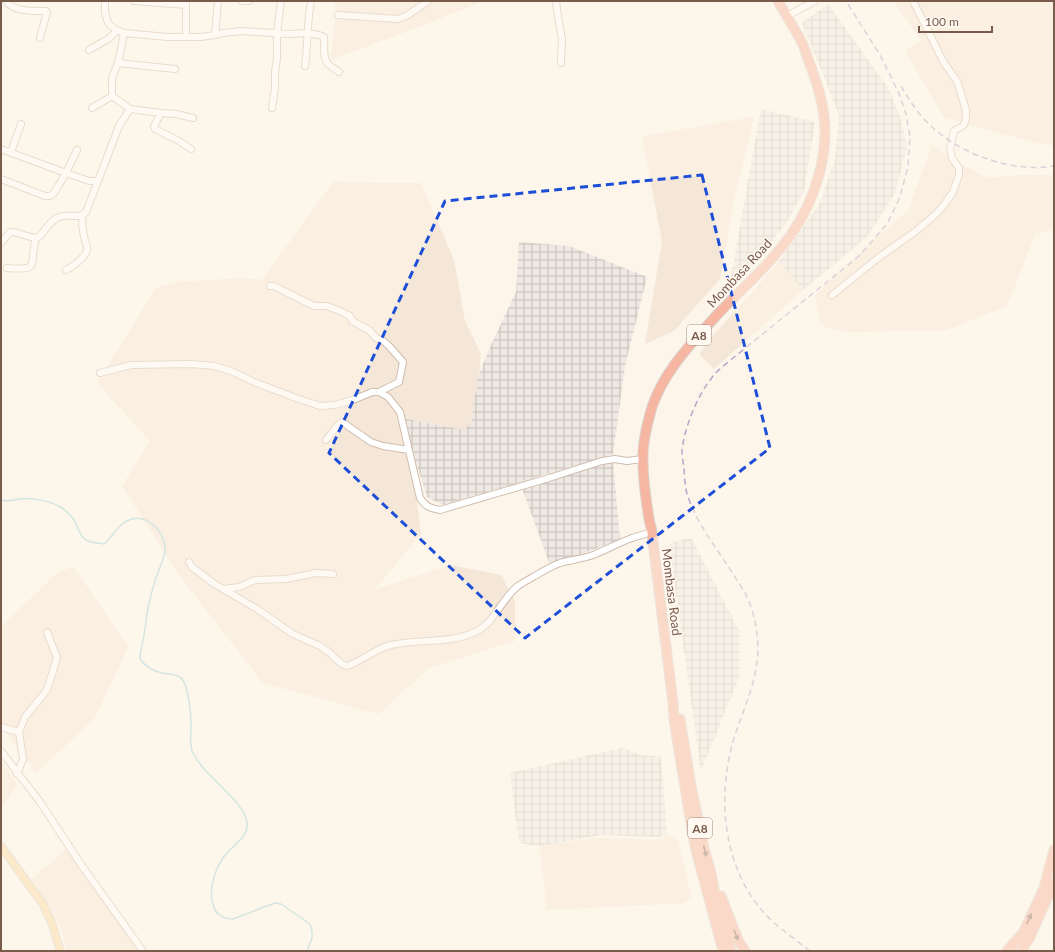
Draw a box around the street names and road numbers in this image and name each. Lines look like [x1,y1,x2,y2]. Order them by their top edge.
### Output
street label: Mombasa Road [703,235,775,311]
road number: A8 [687,325,711,345]
street label: Mombasa Road [659,547,685,637]
road number: A8 [688,818,712,838]

